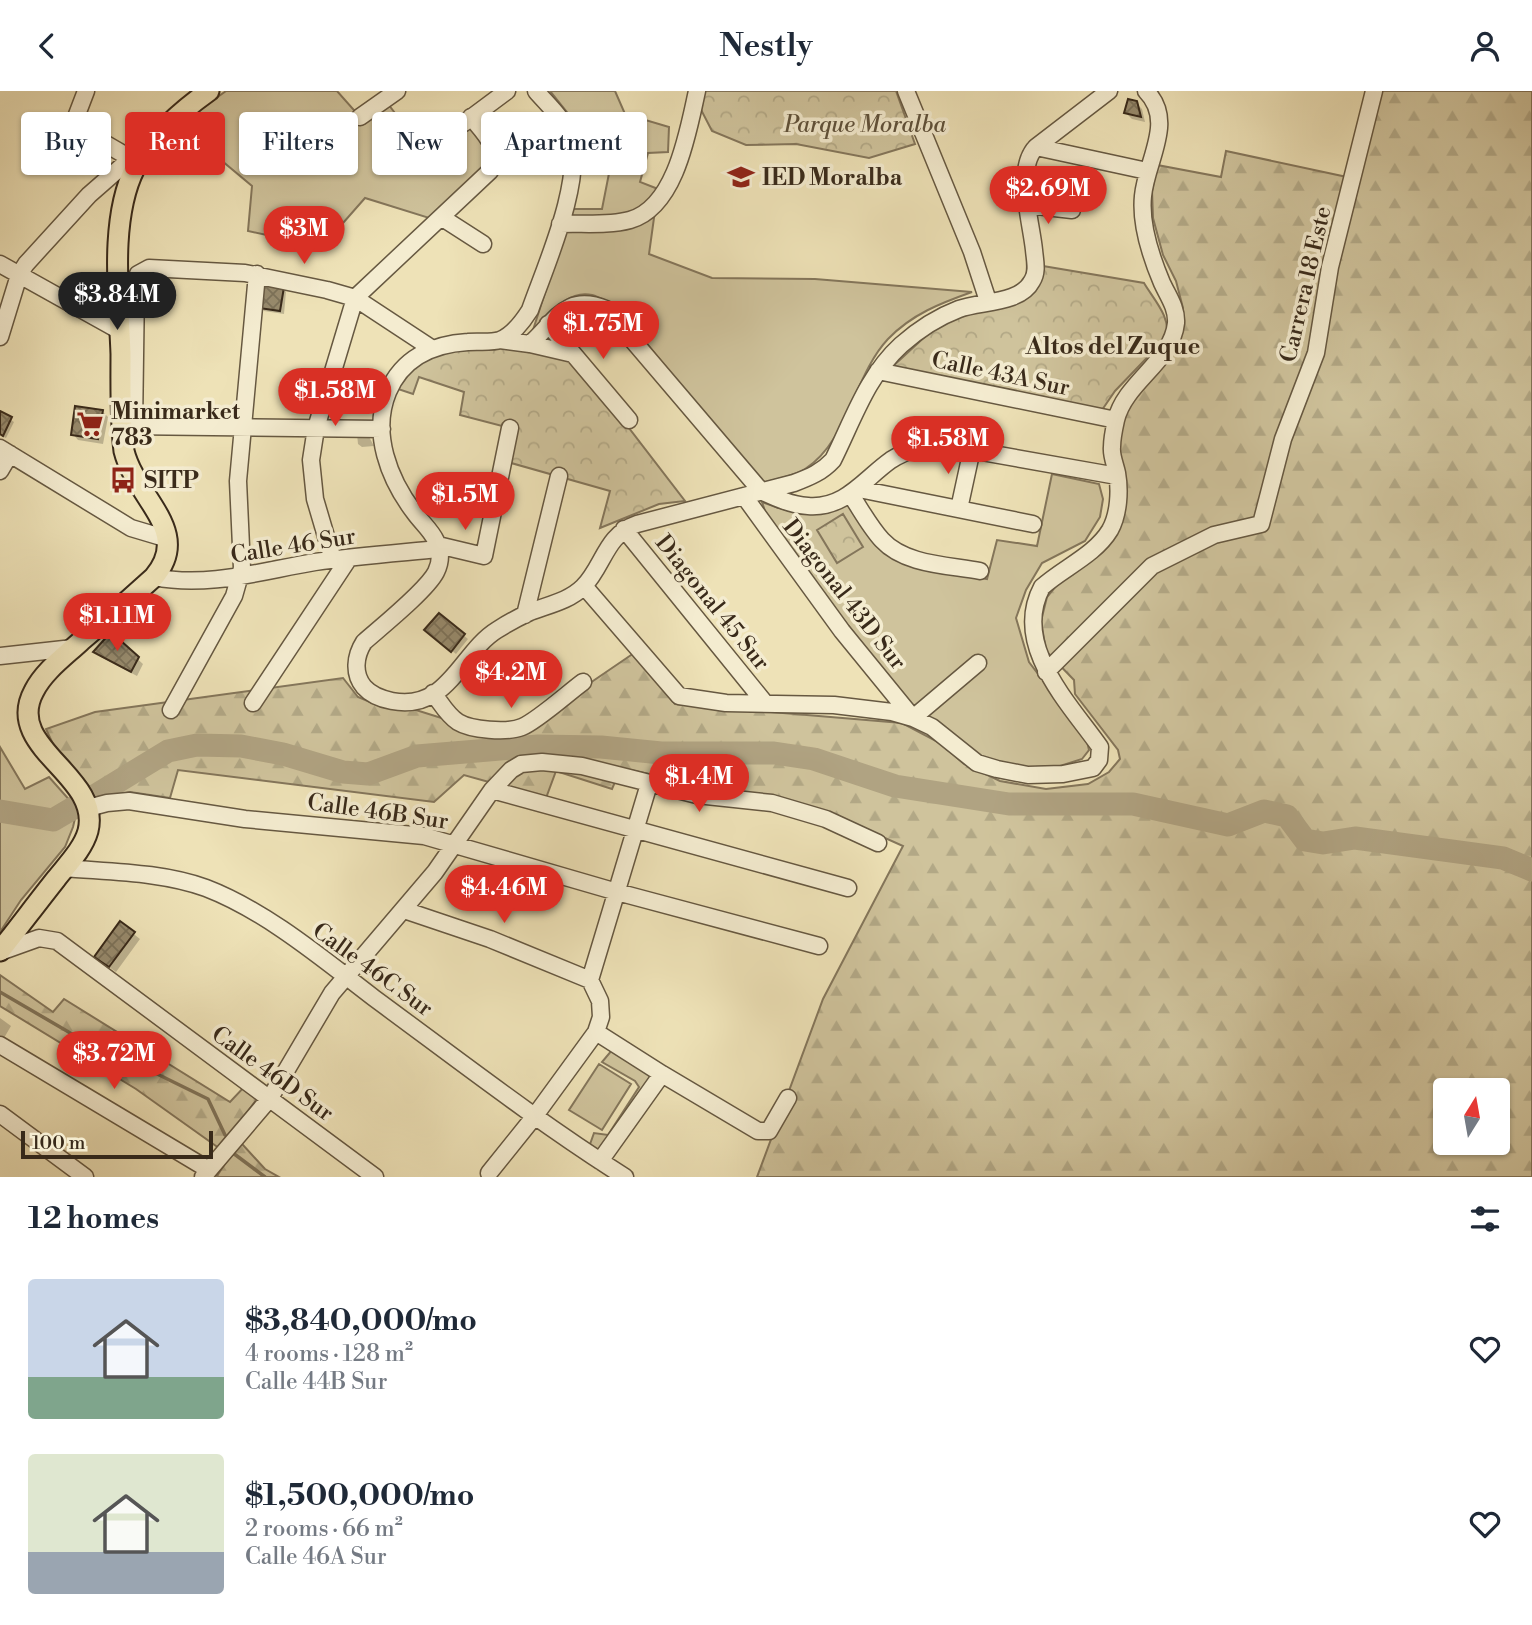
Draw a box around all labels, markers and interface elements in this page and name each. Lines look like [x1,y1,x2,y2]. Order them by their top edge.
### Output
text: Nestly [719,26,813,66]
icon: back [28,27,66,65]
icon: person [1466,27,1504,65]
park label: Parque Moralba [783,111,946,139]
chip: Buy [21,112,111,175]
chip: Rent [125,112,225,175]
chip: Filters [239,112,358,175]
chip: New [372,112,467,175]
chip: Apartment [481,112,647,175]
school or university icon: IED Moralba [726,162,756,192]
place label: IED Moralba [762,164,903,192]
pin: $2.69M [991,167,1105,226]
text: $2.69M [1006,175,1090,203]
street label: Carrera 18 Este [1274,203,1338,365]
pin: $3M [270,207,338,266]
text: $3M [280,215,328,243]
pin: $3.84M [60,273,174,332]
text: $3.84M [74,281,160,309]
pin: $1.75M [546,301,660,361]
text: $1.75M [563,310,643,338]
district label: Altos del Zuque [1025,332,1200,362]
street label: Calle 43A Sur [929,346,1073,402]
pin: $1.58M [278,369,392,428]
text: $1.58M [294,377,376,405]
place label: Minimarket 783 [111,398,241,452]
supermarket icon: Minimarket 783 [75,409,105,439]
pin: $1.58M [891,417,1005,476]
text: $1.58M [907,425,989,453]
bus stop icon: SITP [108,465,138,495]
place label: SITP [144,467,199,495]
pin: $1.5M [416,473,514,532]
text: $1.5M [432,481,498,509]
street label: Diagonal 43D Sur [777,513,912,676]
street label: Calle 46 Sur [229,522,358,570]
street label: Diagonal 45 Sur [649,529,775,676]
pin: $1.11M [60,594,174,653]
text: $1.11M [79,602,155,630]
pin: $4.2M [462,651,560,710]
text: $4.2M [475,659,547,687]
pin: $1.4M [650,755,748,814]
text: $1.4M [665,763,733,791]
street label: Calle 46B Sur [306,788,450,836]
pin: $4.46M [447,865,561,925]
text: $4.46M [461,874,547,902]
street label: Calle 46C Sur [307,917,438,1023]
street label: Calle 46D Sur [206,1020,339,1127]
pin: $3.72M [57,1031,171,1091]
text: $3.72M [73,1040,155,1068]
north arrow [1433,1078,1510,1155]
map controls [1433,1078,1510,1155]
scale bar [21,1128,214,1160]
text: 100 m [32,1131,85,1155]
text: 12 homes [28,1200,159,1238]
icon: filters [1466,1200,1504,1238]
text: $3,840,000/mo [245,1302,477,1340]
icon: home [84,1307,168,1391]
icon: heart [1466,1330,1504,1368]
text: 4 rooms · 128 m² [245,1340,413,1368]
text: Calle 44B Sur [245,1368,387,1396]
text: $1,500,000/mo [245,1477,474,1515]
icon: home [84,1482,168,1566]
icon: heart [1466,1505,1504,1543]
text: 2 rooms · 66 m² [245,1515,403,1543]
text: Calle 46A Sur [245,1543,387,1571]

